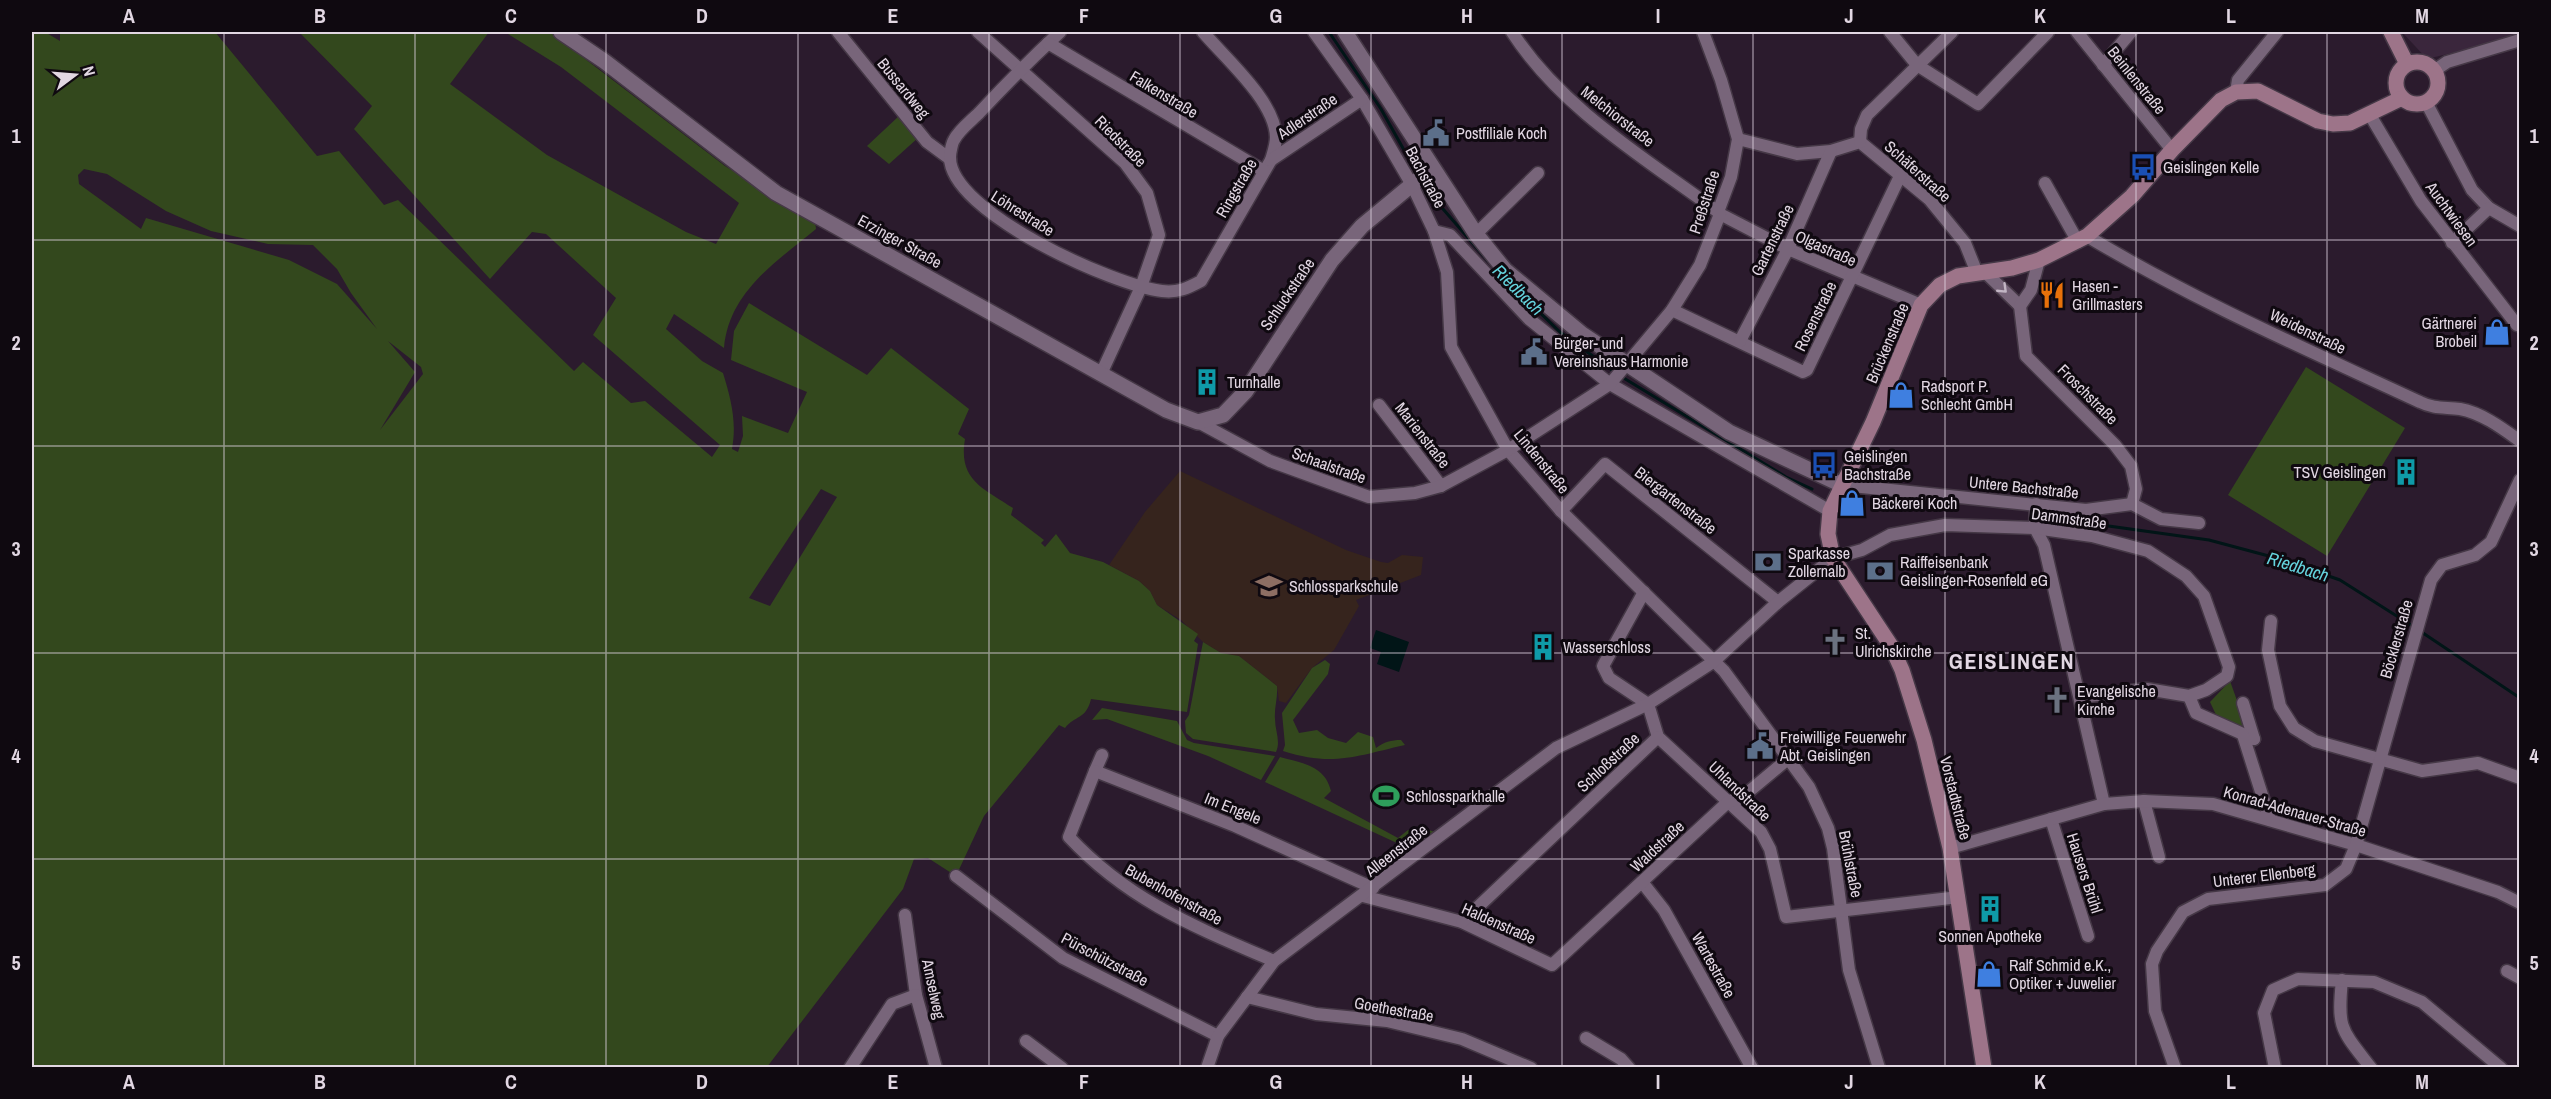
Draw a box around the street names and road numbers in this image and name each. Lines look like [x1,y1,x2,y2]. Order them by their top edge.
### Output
street label: Beinlenstraße [2103,41,2171,119]
street label: Bussardweg [873,53,936,124]
street label: Falkenstraße [1126,65,1202,123]
street label: Melchiorstraße [1577,80,1659,152]
street label: Adlerstraße [1272,88,1341,145]
street label: Riedstraße [1090,110,1152,172]
street label: Schäferstraße [1880,135,1956,207]
street label: Bachstraße [1401,142,1451,212]
street label: Ringstraße [1210,154,1262,222]
street label: Preßstraße [1683,167,1725,237]
street label: Auchtwiesen [2420,176,2483,251]
street label: Löhrestraße [987,185,1059,241]
street label: Gartenstraße [1745,200,1799,280]
street label: Erzinger Straße [854,209,946,273]
street label: Olgastraße [1792,225,1860,271]
street label: Schluckstraße [1255,253,1319,335]
street label: Rosenstraße [1789,277,1841,355]
street label: Brückenstraße [1860,299,1914,387]
street label: Weidenstraße [2266,303,2350,359]
street label: Froschstraße [2053,359,2123,429]
street label: Marienstraße [1390,397,1456,473]
street label: Lindenstraße [1509,424,1575,498]
street label: Schaalstraße [1289,441,1369,489]
street label: Biergartenstraße [1630,461,1722,539]
street label: Untere Bachstraße [1968,470,2080,504]
street label: Dammstraße [2030,502,2108,534]
street label: Böcklerstraße [2374,597,2418,681]
street label: Schloßstraße [1572,727,1644,797]
street label: Vorstadtstraße [1935,754,1977,842]
street label: Uhlandstraße [1704,756,1776,826]
street label: Konrad-Adenauer-Straße [2221,780,2369,842]
street label: Im Engele [1201,787,1265,829]
street label: Waldstraße [1625,815,1689,877]
street label: Alleenstraße [1359,819,1432,882]
street label: Brühlstraße [1834,829,1868,899]
street label: Hausers Brühl [2062,830,2108,916]
street label: Bubenhofenstraße [1121,858,1227,930]
street label: Unterer Ellenberg [2212,858,2317,892]
street label: Haldenstraße [1459,897,1539,949]
street label: Pürschützstraße [1058,927,1152,991]
street label: Wartestraße [1687,928,1741,1002]
street label: Amselweg [917,956,951,1022]
street label: Goethestraße [1353,991,1435,1027]

